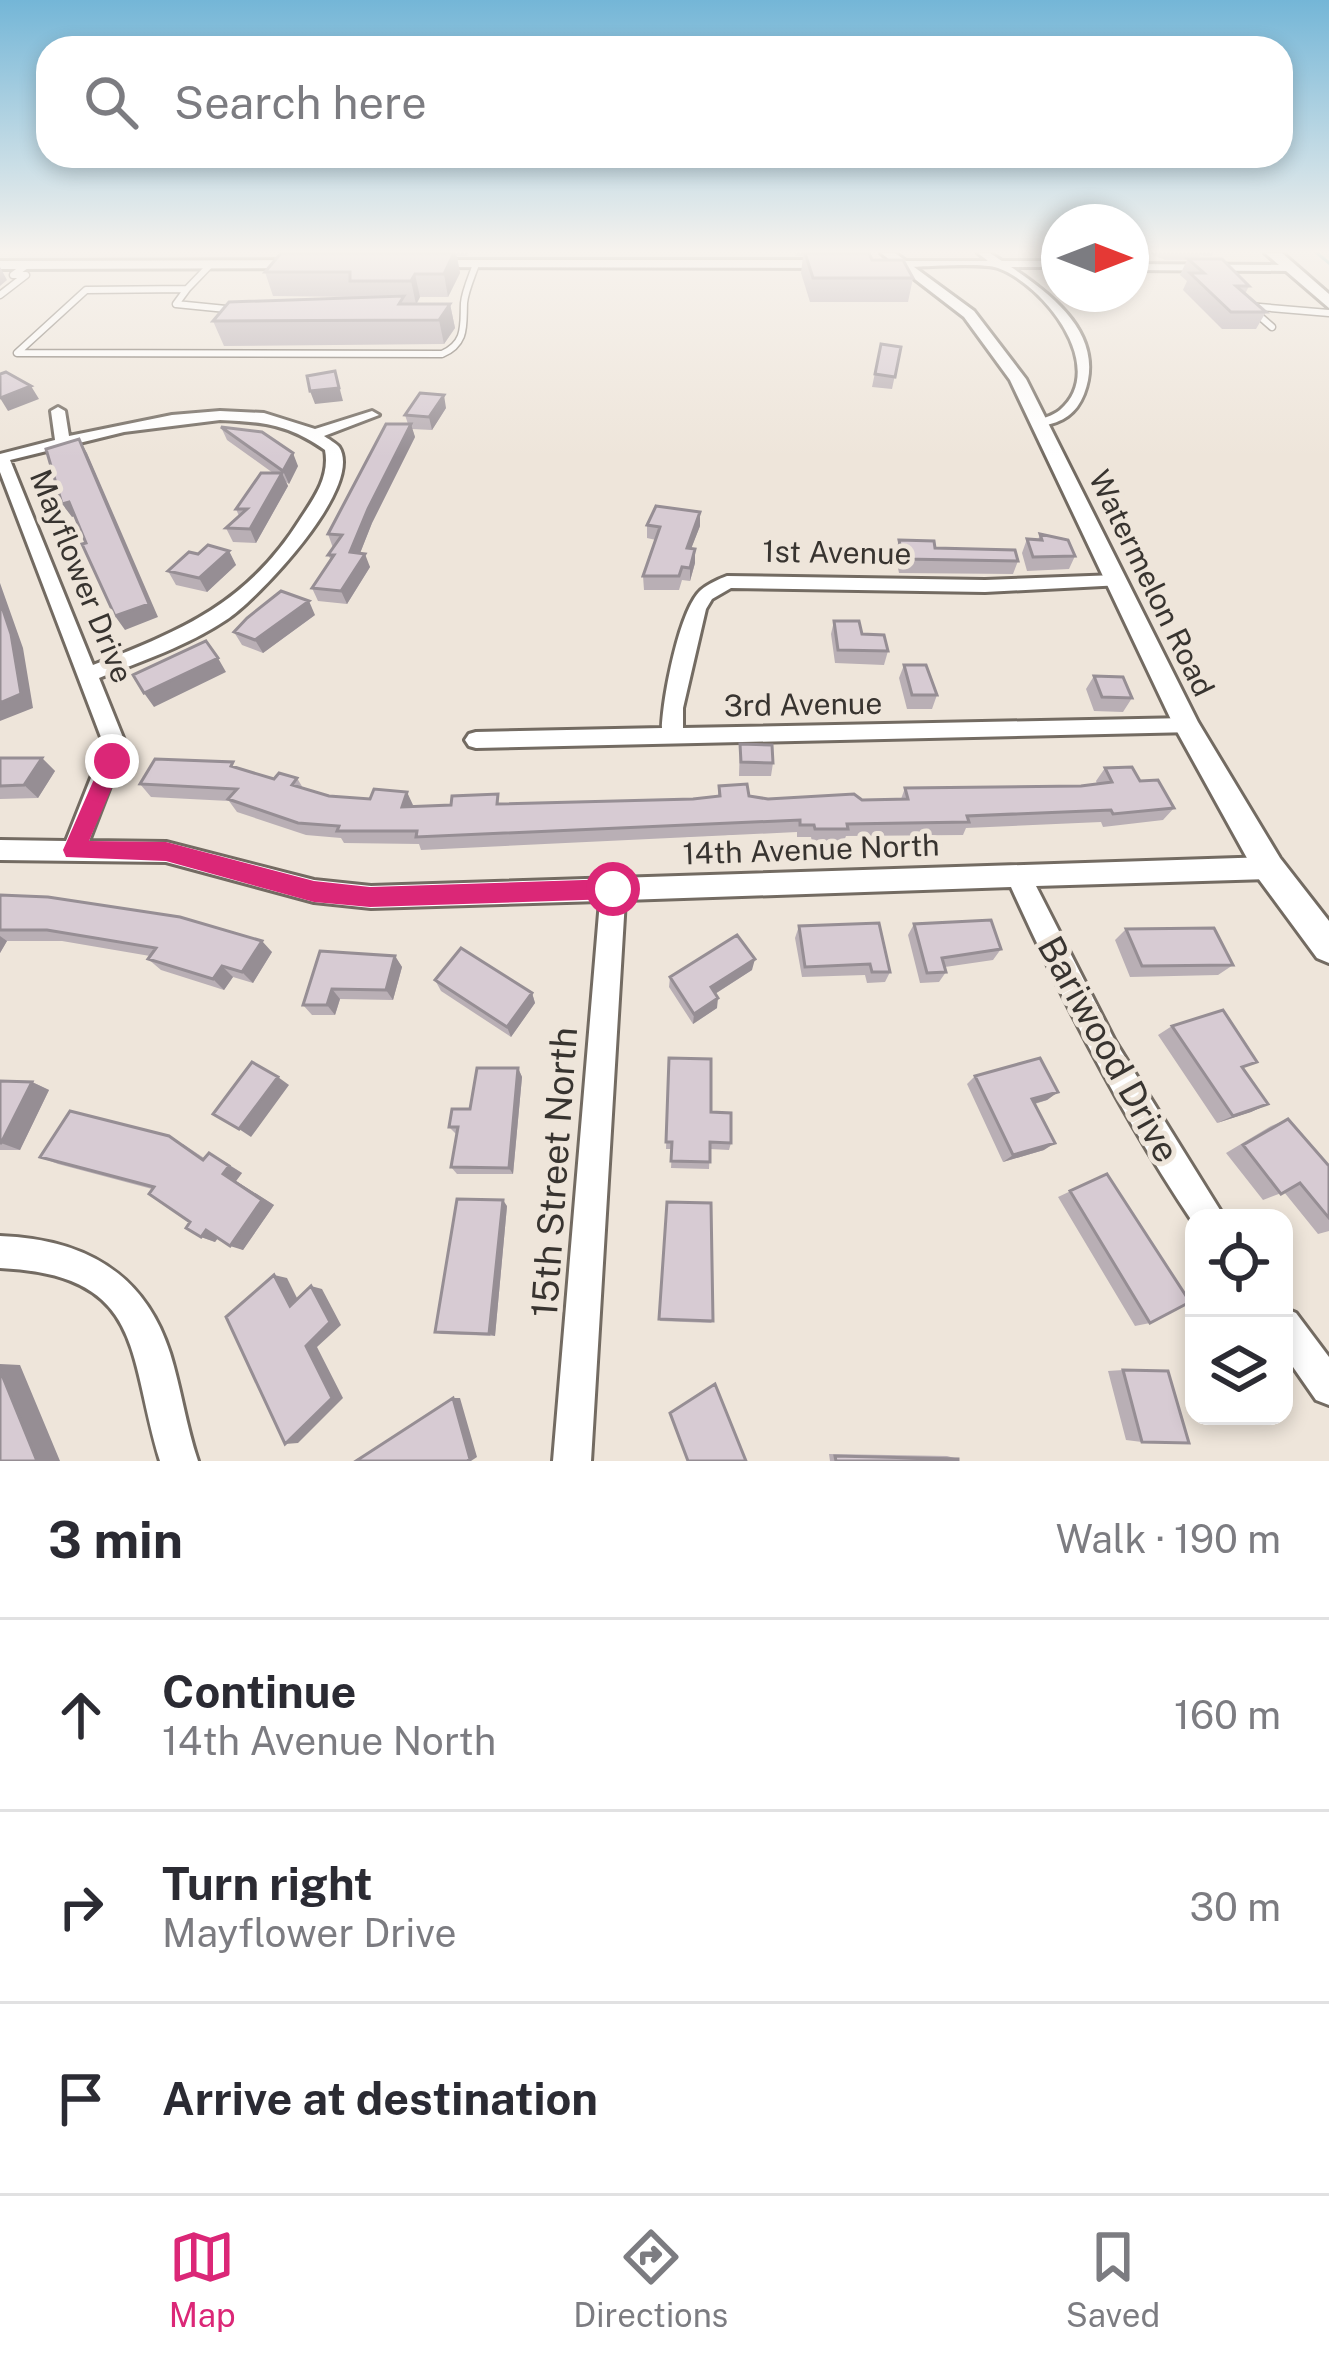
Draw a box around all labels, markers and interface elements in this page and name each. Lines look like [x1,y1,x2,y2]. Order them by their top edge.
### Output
search box [36,36,1293,168]
icon: search [78,69,144,135]
text: Search here [174,76,427,129]
north arrow [1041,204,1149,312]
street label: Mayflower Drive [23,464,141,688]
street label: Watermelon Road [1082,464,1222,702]
street label: 1st Avenue [762,533,912,571]
street label: 3rd Avenue [723,685,883,723]
route end [85,734,139,788]
street label: 14th Avenue North [682,827,940,871]
route start [586,862,640,916]
street label: Bariwood Drive [1030,929,1188,1169]
street label: 15th Street North [523,1026,585,1318]
map controls [1185,1209,1293,1425]
button: locate [1185,1209,1293,1317]
button: layers [1185,1317,1293,1425]
text: 3 min [48,1510,183,1569]
text: Walk · 190 m [1056,1516,1281,1562]
text: Continue [162,1665,356,1718]
icon: ahead [48,1682,114,1748]
text: 160 m [1174,1692,1281,1738]
text: 14th Avenue North [162,1718,496,1764]
text: Turn right [162,1857,373,1910]
icon: right [48,1874,114,1940]
text: 30 m [1190,1884,1281,1930]
text: Mayflower Drive [162,1910,457,1956]
icon: arrive [48,2066,114,2132]
text: Arrive at destination [162,2072,598,2125]
tab: Map [169,2224,236,2334]
tab: Directions [573,2224,728,2334]
tab: Saved [1066,2224,1160,2334]

